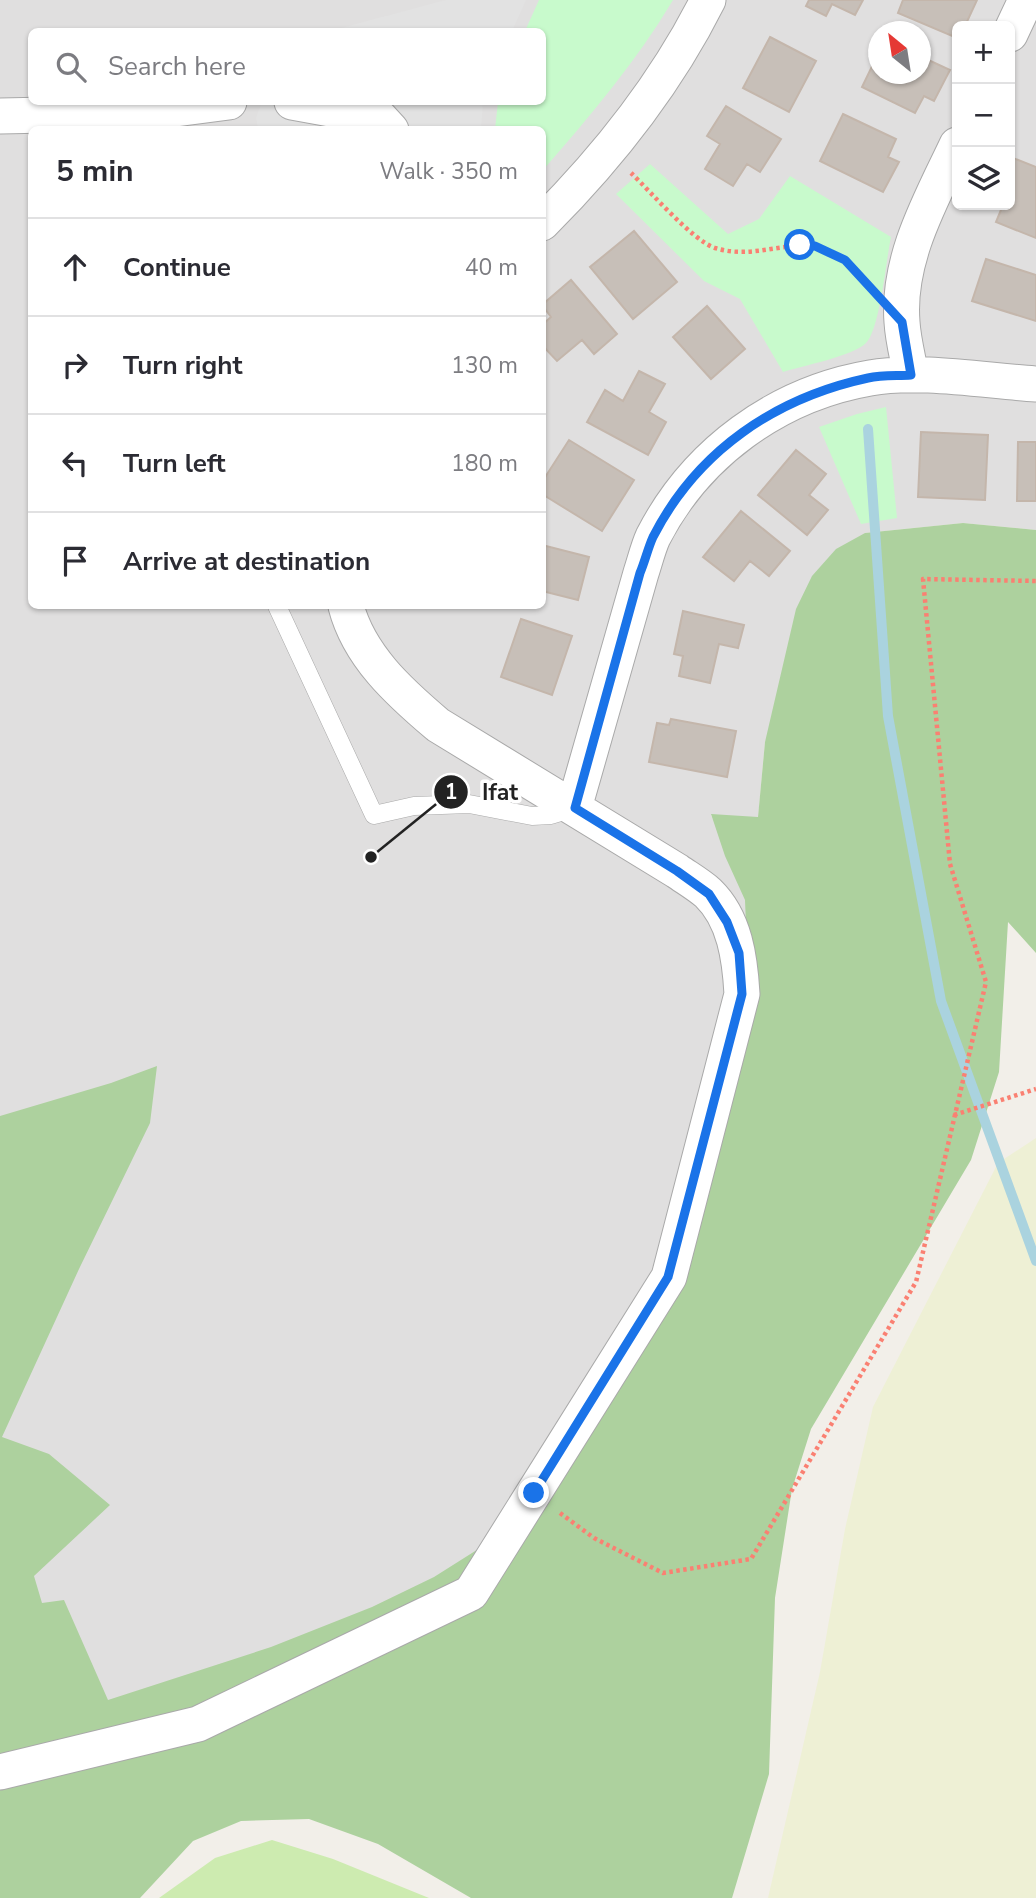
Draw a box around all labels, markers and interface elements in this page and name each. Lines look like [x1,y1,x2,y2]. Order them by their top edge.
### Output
north arrow [868,21,931,84]
map controls [952,21,1015,210]
button: + [952,21,1015,84]
search box [28,28,546,105]
icon: search [52,48,90,86]
text: Search here [108,49,246,84]
button: − [952,84,1015,147]
button: layers [952,147,1015,210]
text: 5 min [56,151,134,192]
text: Walk · 350 m [379,156,518,187]
route start [784,229,815,260]
icon: ahead [56,248,94,286]
text: Continue [123,250,231,285]
text: 40 m [465,252,518,283]
icon: right [56,346,94,384]
text: Turn right [123,348,242,383]
text: 130 m [451,350,518,381]
icon: left [56,444,94,482]
text: Turn left [123,446,226,481]
text: 180 m [451,448,518,479]
icon: arrive [56,542,94,580]
text: Arrive at destination [123,544,370,579]
callout: Ifat [433,770,532,814]
text: Ifat [482,777,518,808]
text: 1 [445,778,457,806]
route end [518,1477,549,1508]

